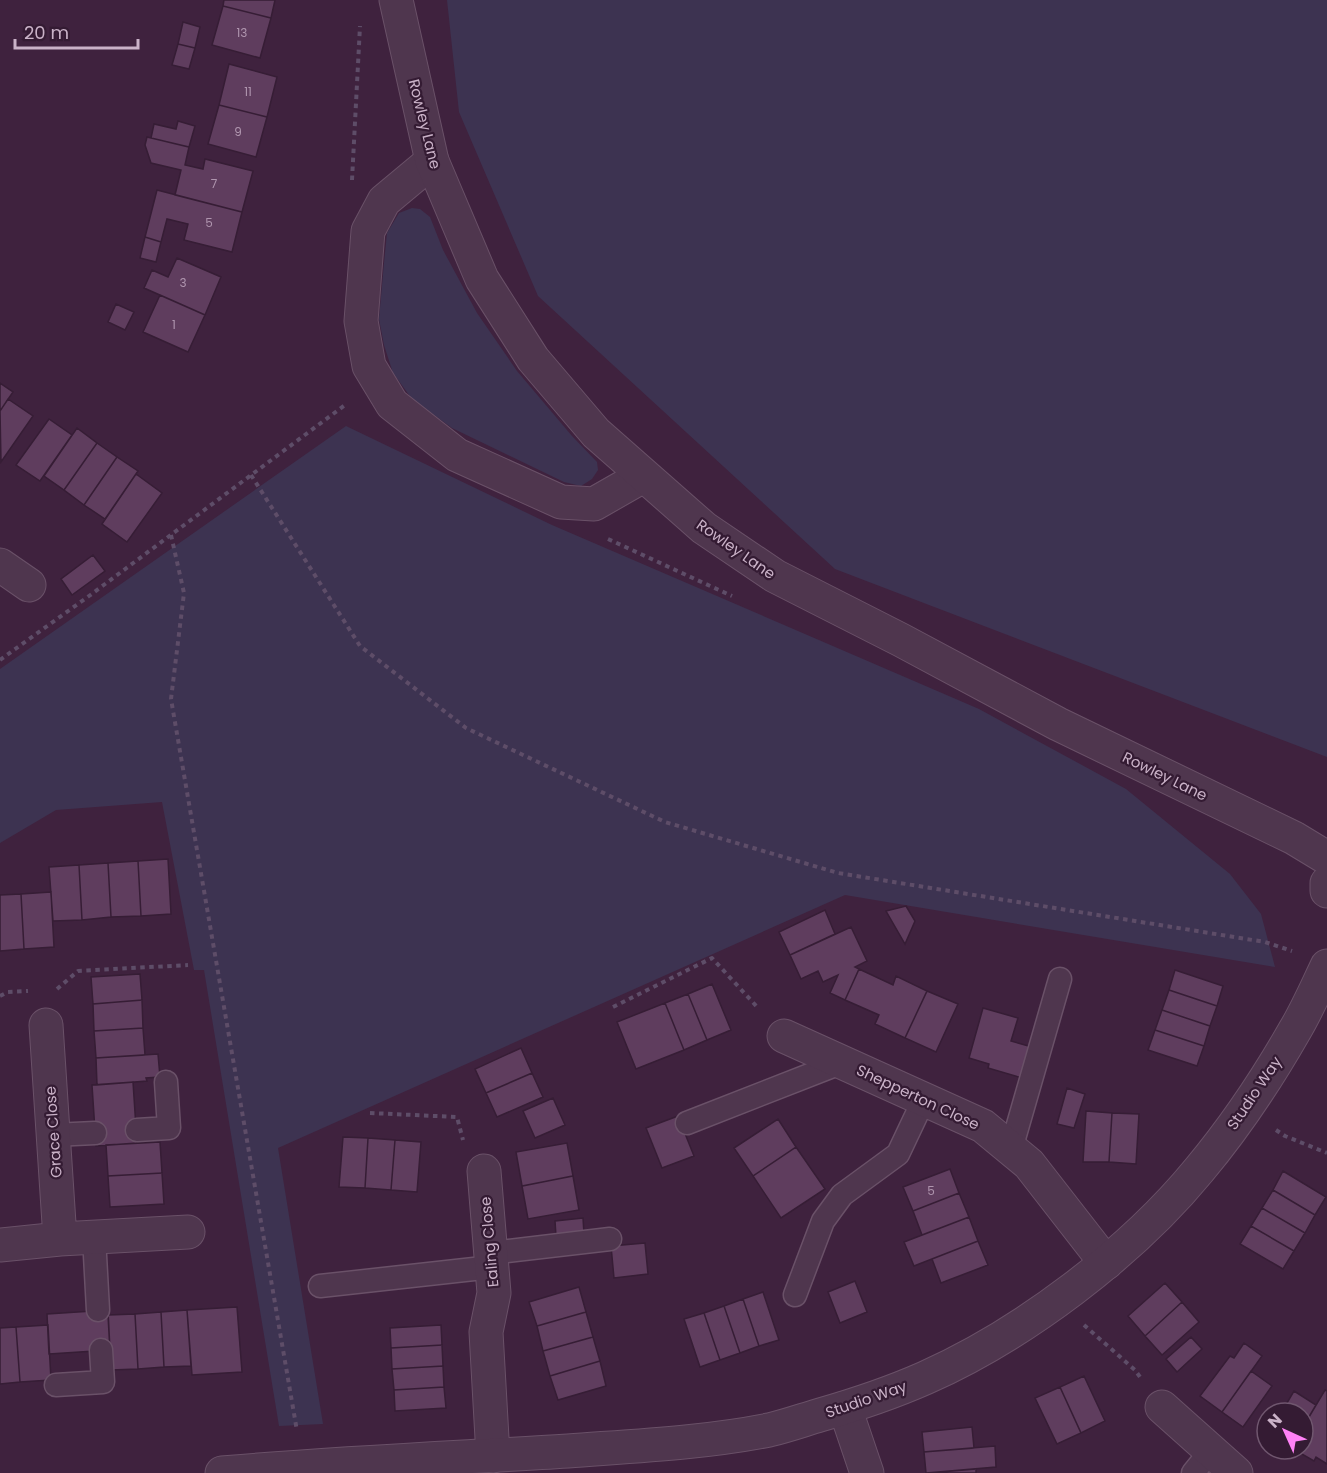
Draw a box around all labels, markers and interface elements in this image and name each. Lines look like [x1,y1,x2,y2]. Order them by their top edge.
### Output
scale bar [15,12,138,50]
text: 20 m [24,20,69,45]
house number: 13 [237,24,247,41]
street label: Rowley Lane [404,77,446,171]
house number: 11 [244,83,252,100]
house number: 9 [234,123,242,140]
house number: 7 [211,175,218,192]
house number: 5 [205,214,213,231]
house number: 3 [179,274,187,291]
house number: 1 [172,316,176,333]
street label: Rowley Lane [692,514,780,584]
street label: Rowley Lane [1119,746,1211,806]
street label: Studio Way [1222,1052,1287,1134]
street label: Shepperton Close [853,1059,983,1135]
street label: Grace Close [39,1085,67,1179]
house number: 5 [927,1182,935,1199]
street label: Ealing Close [475,1196,503,1288]
street label: Studio Way [823,1375,910,1423]
north arrow [1255,1401,1315,1461]
text: N [1262,1408,1287,1433]

